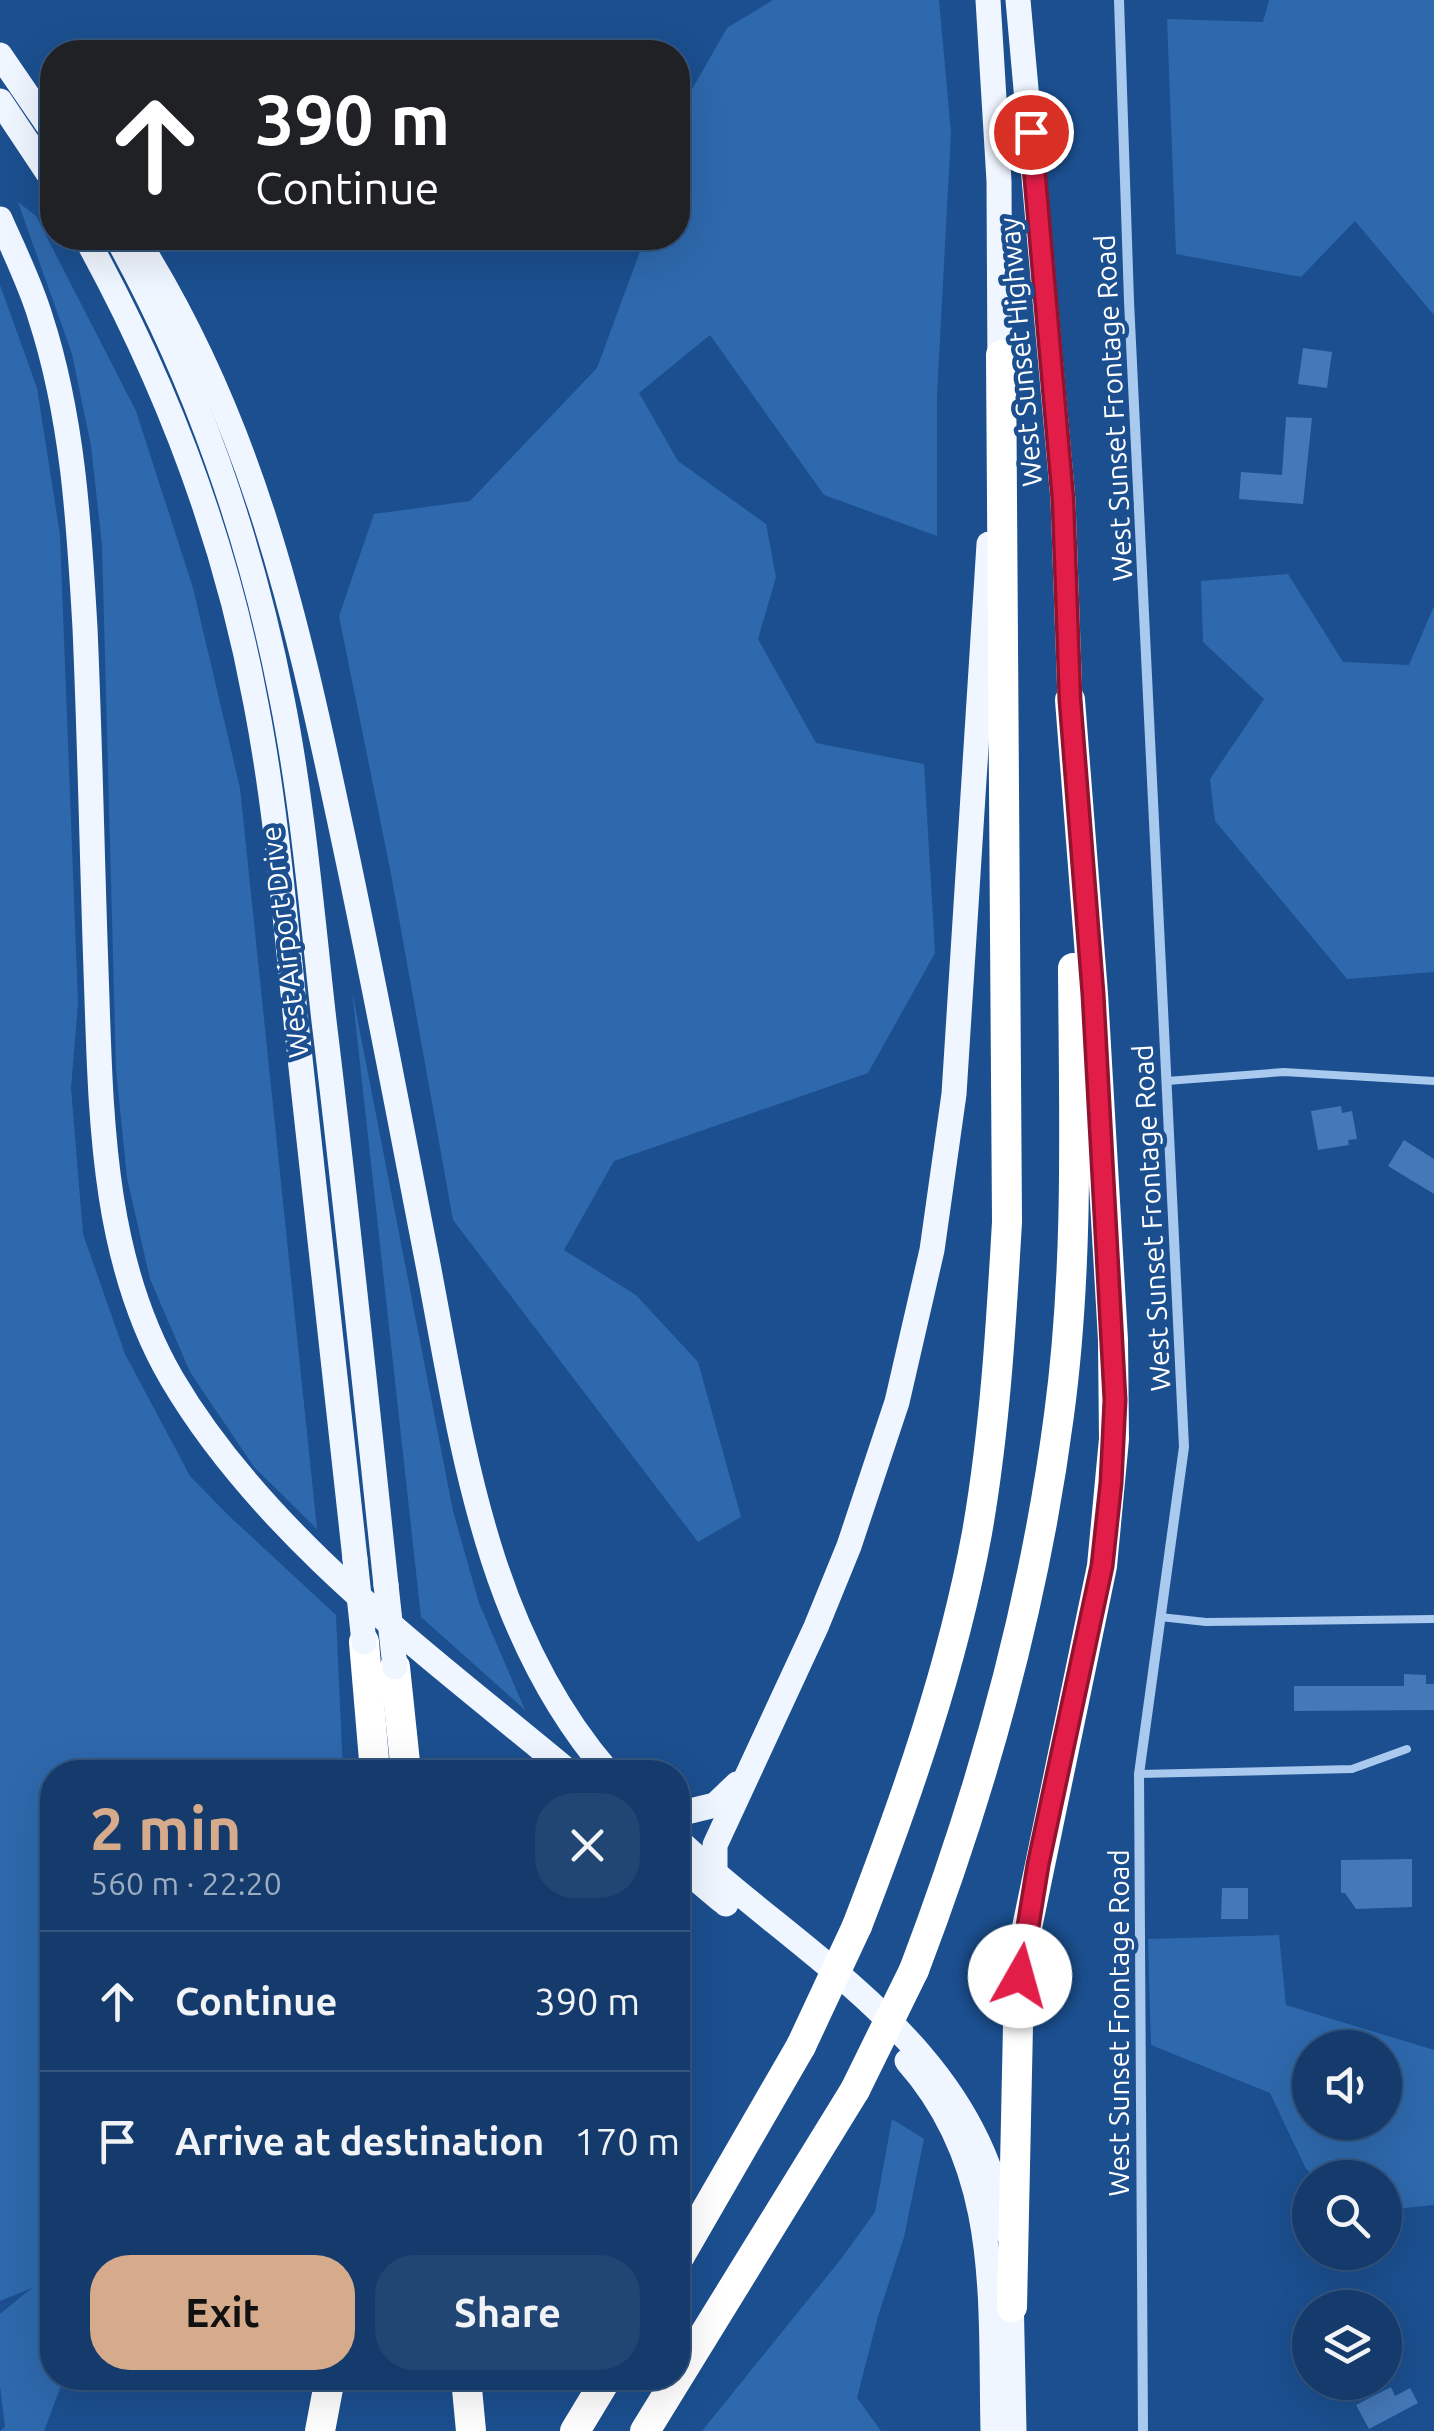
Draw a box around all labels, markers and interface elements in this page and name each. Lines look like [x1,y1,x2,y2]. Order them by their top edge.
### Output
icon: ahead [90,80,220,210]
text: 390 m [255,80,450,158]
pin [989,90,1074,175]
icon: arrive [1004,105,1059,160]
text: Continue [255,162,439,213]
street label: West Sunset Highway [993,216,1047,488]
street label: West Sunset Frontage Road [1088,234,1138,582]
street label: West Airport Drive [254,824,314,1060]
street label: West Sunset Frontage Road [1126,1044,1176,1392]
button: close [535,1793,640,1898]
text: 2 min [90,1794,242,1861]
street label: West Sunset Frontage Road [1103,1849,1134,2197]
text: 560 m · 22:20 [90,1865,282,1901]
position arrow [968,1924,1072,2028]
icon: ahead [90,1974,145,2029]
text: Continue [175,1980,337,2022]
text: 390 m [534,1980,640,2022]
map controls [1292,2030,1402,2400]
button: sound [1292,2030,1402,2140]
icon: arrive [90,2114,145,2169]
text: Arrive at destination [175,2120,544,2162]
text: 170 m [574,2120,680,2162]
button: search [1292,2160,1402,2270]
button: Exit [90,2255,355,2370]
button: Share [375,2255,640,2370]
button: layers [1292,2290,1402,2400]

